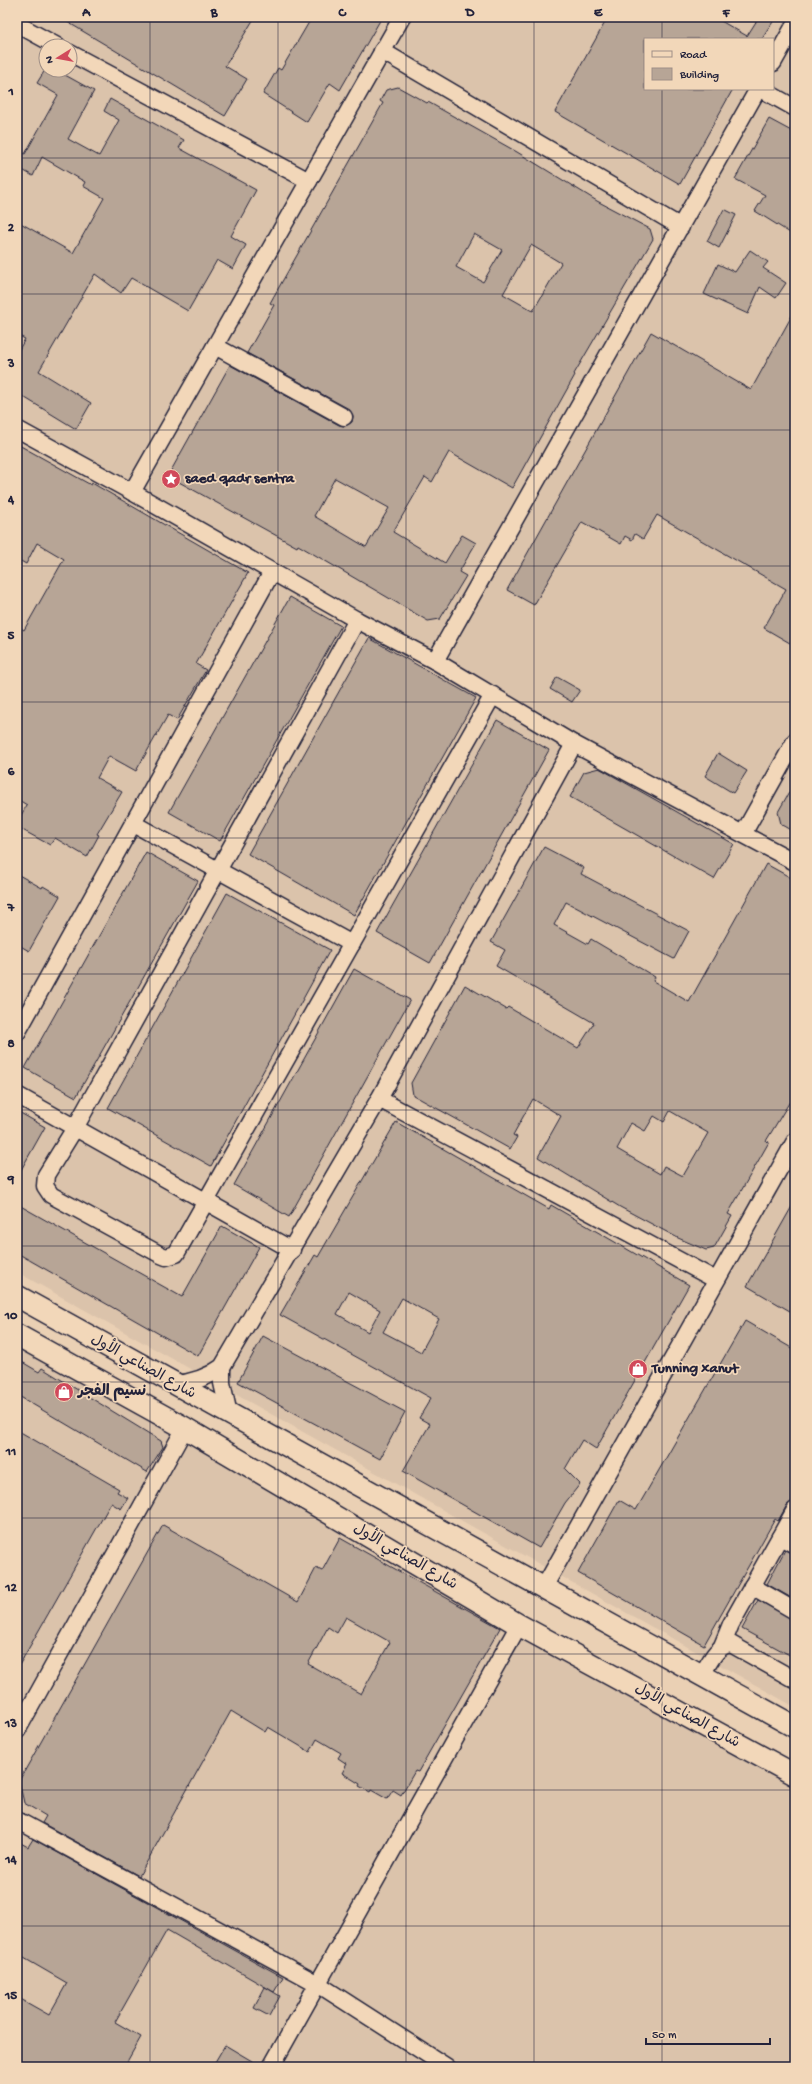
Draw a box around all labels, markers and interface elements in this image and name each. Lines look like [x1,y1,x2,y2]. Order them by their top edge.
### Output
text: A [81,6,91,21]
text: B [210,6,219,21]
text: C [337,6,347,21]
text: D [465,6,475,21]
text: E [594,6,603,21]
text: F [722,6,731,21]
north arrow [38,38,78,78]
legend [644,38,774,90]
text: Road [680,49,707,63]
text: N [44,55,57,64]
text: Building [679,69,719,83]
text: 1 [7,85,14,100]
text: 2 [8,221,15,236]
text: 3 [7,357,15,372]
place icon: saed qadr sentra [160,468,182,490]
place label: saed qadr sentra [185,470,295,488]
text: 4 [7,493,15,508]
text: 5 [8,629,15,644]
text: 6 [8,765,15,780]
text: 7 [7,901,16,916]
text: 8 [7,1037,15,1052]
text: 9 [7,1173,15,1188]
text: 10 [4,1309,18,1324]
street label: شارع الصناعي الأول [86,1328,200,1405]
shop icon: Tunning xanut [627,1358,649,1380]
place label: Tunning xanut [651,1360,740,1378]
shop icon: نسيم الفجر [53,1381,75,1403]
place label: نسيم الفجر [76,1383,146,1401]
text: 11 [5,1445,16,1460]
street label: شارع الصناعي الأول [349,1517,462,1596]
text: 12 [4,1581,17,1596]
street label: شارع الصناعي الأول [630,1677,744,1754]
text: 13 [4,1717,17,1732]
text: 14 [4,1853,18,1868]
text: 15 [4,1989,17,2004]
scale bar [646,2020,770,2046]
text: 50 m [652,2029,677,2043]

